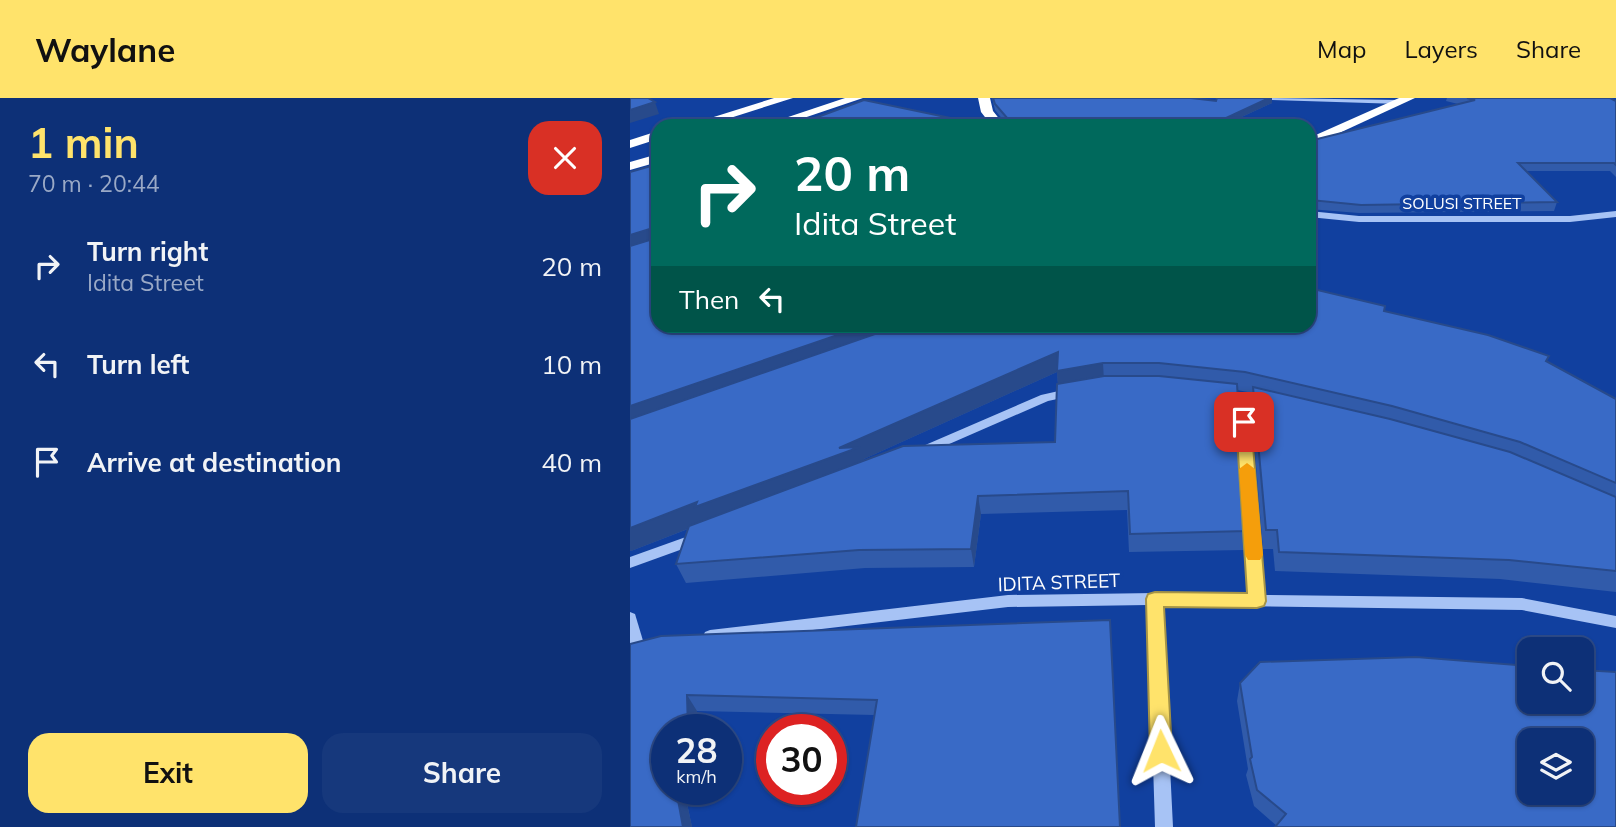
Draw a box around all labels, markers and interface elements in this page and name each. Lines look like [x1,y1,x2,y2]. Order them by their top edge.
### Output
text: Waylane [35,29,175,70]
text: Map [1317,34,1366,64]
text: Layers [1404,34,1478,64]
text: Share [1516,34,1581,64]
text: 1 min [28,116,139,169]
button: close [528,121,602,195]
text: 20 m [794,142,910,203]
icon: right [679,147,770,238]
text: 70 m · 20:44 [28,169,160,198]
street label: SOLUSI STREET [1402,193,1522,213]
text: Idita Street [794,203,956,243]
text: Turn right [87,235,208,268]
icon: right [28,247,66,285]
text: 20 m [541,250,602,283]
text: Idita Street [87,268,204,297]
icon: left [753,280,791,318]
text: Then [679,283,739,316]
icon: left [28,345,66,383]
text: Turn left [87,348,189,381]
text: 10 m [541,348,602,381]
pin [1214,392,1274,452]
icon: arrive [1225,403,1263,441]
icon: arrive [28,443,66,481]
text: Arrive at destination [87,446,342,479]
text: 40 m [541,446,602,479]
street label: IDITA STREET [997,568,1121,596]
map controls [1517,637,1594,805]
button: search [1517,637,1594,714]
speed limit sign: 30 [756,714,847,805]
position arrow [1124,714,1198,788]
text: 28 [675,728,718,772]
button: layers [1517,728,1594,805]
button: Exit [28,733,308,813]
button: Share [322,733,602,813]
text: km/h [676,765,717,788]

